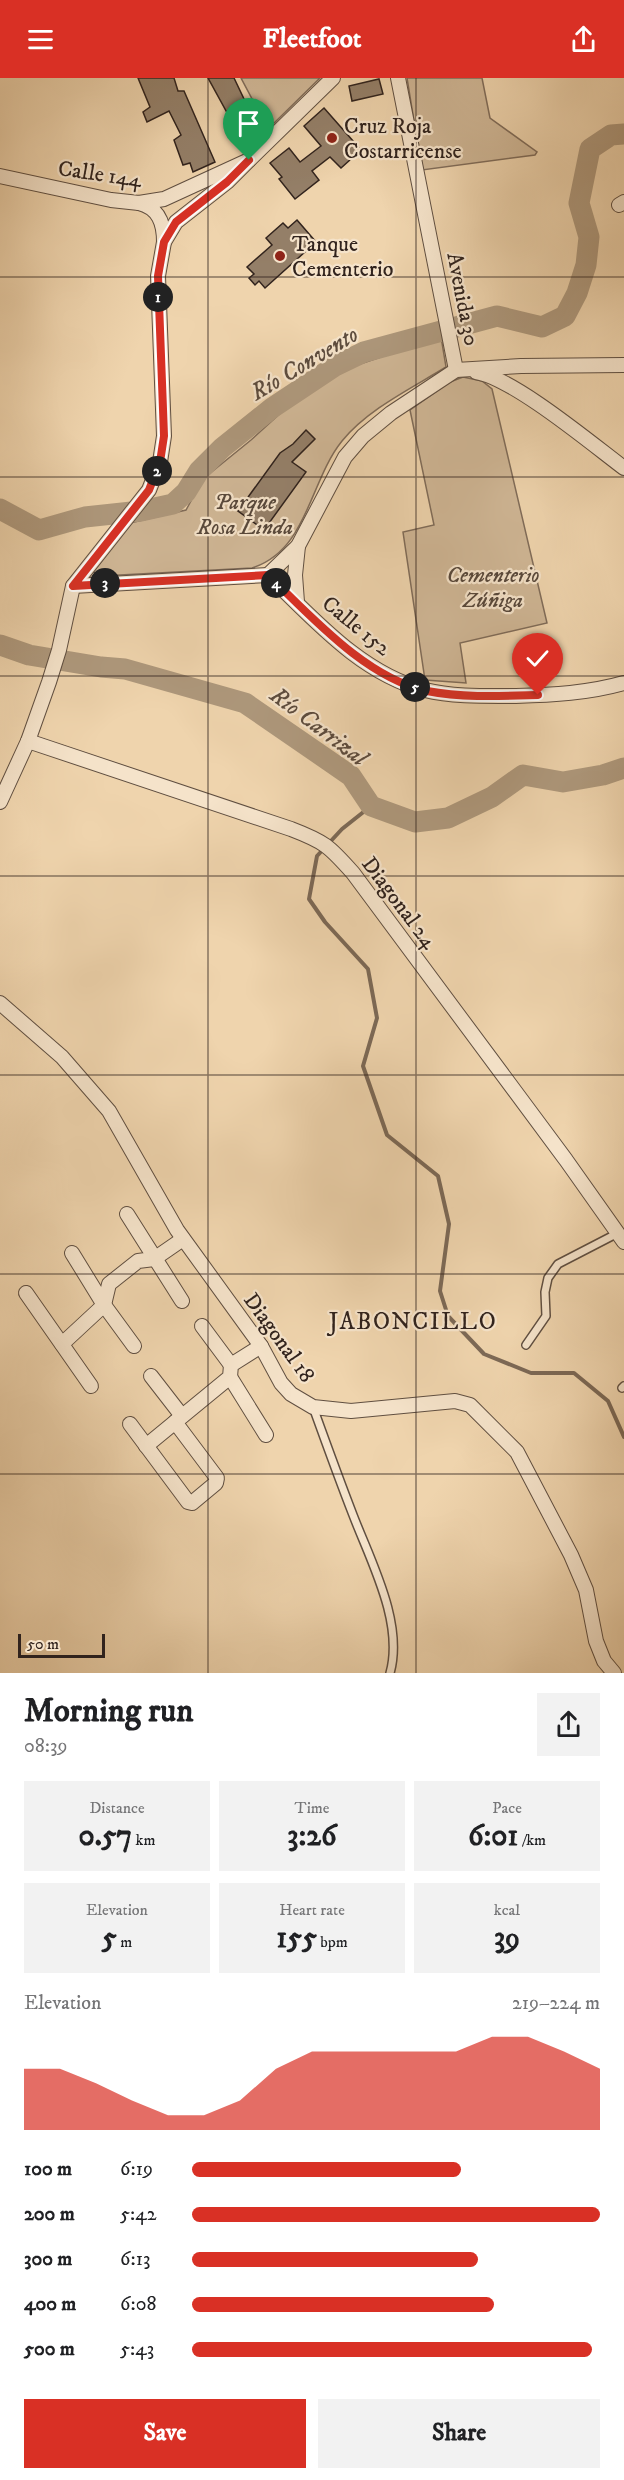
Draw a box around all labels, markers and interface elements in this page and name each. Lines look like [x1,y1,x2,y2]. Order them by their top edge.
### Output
text: Fleetfoot [263,22,361,56]
icon: menu [24,23,57,56]
icon: share [567,23,600,56]
pin [223,98,274,160]
icon: arrive [232,107,265,140]
place label: Cruz Roja Costarricense [344,113,462,165]
marker: Cruz Roja Costarricense [325,131,339,145]
street label: Calle 144 [56,155,145,194]
place label: Tanque Cementerio [292,231,393,283]
marker: Tanque Cementerio [273,249,287,263]
street label: Avenida 30 [440,250,485,348]
pin: 1 [143,282,173,312]
text: 1 [155,287,161,307]
water label: Río Convento [244,320,364,408]
pin: 2 [142,456,172,486]
text: 2 [153,461,161,481]
park label: Parque Rosa Linda [196,489,293,541]
park label: Cementerio Zúñiga [446,562,540,614]
pin: 3 [90,568,120,598]
pin: 4 [261,568,291,598]
text: 3 [102,573,108,593]
text: 4 [271,573,281,593]
street label: Calle 152 [316,590,396,662]
pin [512,633,563,695]
icon: check [521,642,554,675]
pin: 5 [400,672,430,702]
text: 5 [411,677,419,697]
water label: Río Carrizal [263,680,375,775]
street label: Diagonal 24 [355,851,443,955]
street label: Diagonal 18 [237,1288,320,1388]
district label: JABONCILLO [327,1307,497,1337]
scale bar [18,1631,105,1658]
text: 50 m [27,1634,59,1654]
text: Morning run [24,1691,193,1732]
button: share [537,1693,600,1756]
text: 08:39 [24,1734,67,1759]
text: Distance [89,1798,145,1818]
text: Time [295,1798,329,1818]
text: Pace [492,1798,522,1818]
text: 0.57 [78,1818,132,1855]
text: 3:26 [287,1818,337,1855]
text: 6:01 [468,1818,518,1855]
text: km [132,1830,156,1850]
text: /km [518,1830,546,1850]
text: Elevation [86,1900,148,1920]
text: Heart rate [279,1900,345,1920]
text: kcal [494,1900,520,1920]
text: 5 [102,1920,117,1957]
text: 155 [276,1920,317,1957]
text: 39 [494,1920,520,1957]
text: m [117,1932,132,1952]
text: bpm [317,1932,348,1952]
text: Elevation [24,1991,101,2016]
text: 219–224 m [512,1991,600,2016]
text: 100 m [24,2157,72,2182]
text: 6:19 [120,2157,153,2182]
text: 200 m [24,2202,75,2227]
text: 5:42 [120,2202,157,2227]
text: 300 m [24,2247,72,2272]
text: 6:13 [120,2247,150,2272]
text: 400 m [24,2292,76,2317]
text: 6:08 [120,2292,156,2317]
text: 500 m [24,2337,75,2362]
text: 5:43 [120,2337,154,2362]
button: Save [24,2399,306,2468]
button: Share [318,2399,600,2468]

